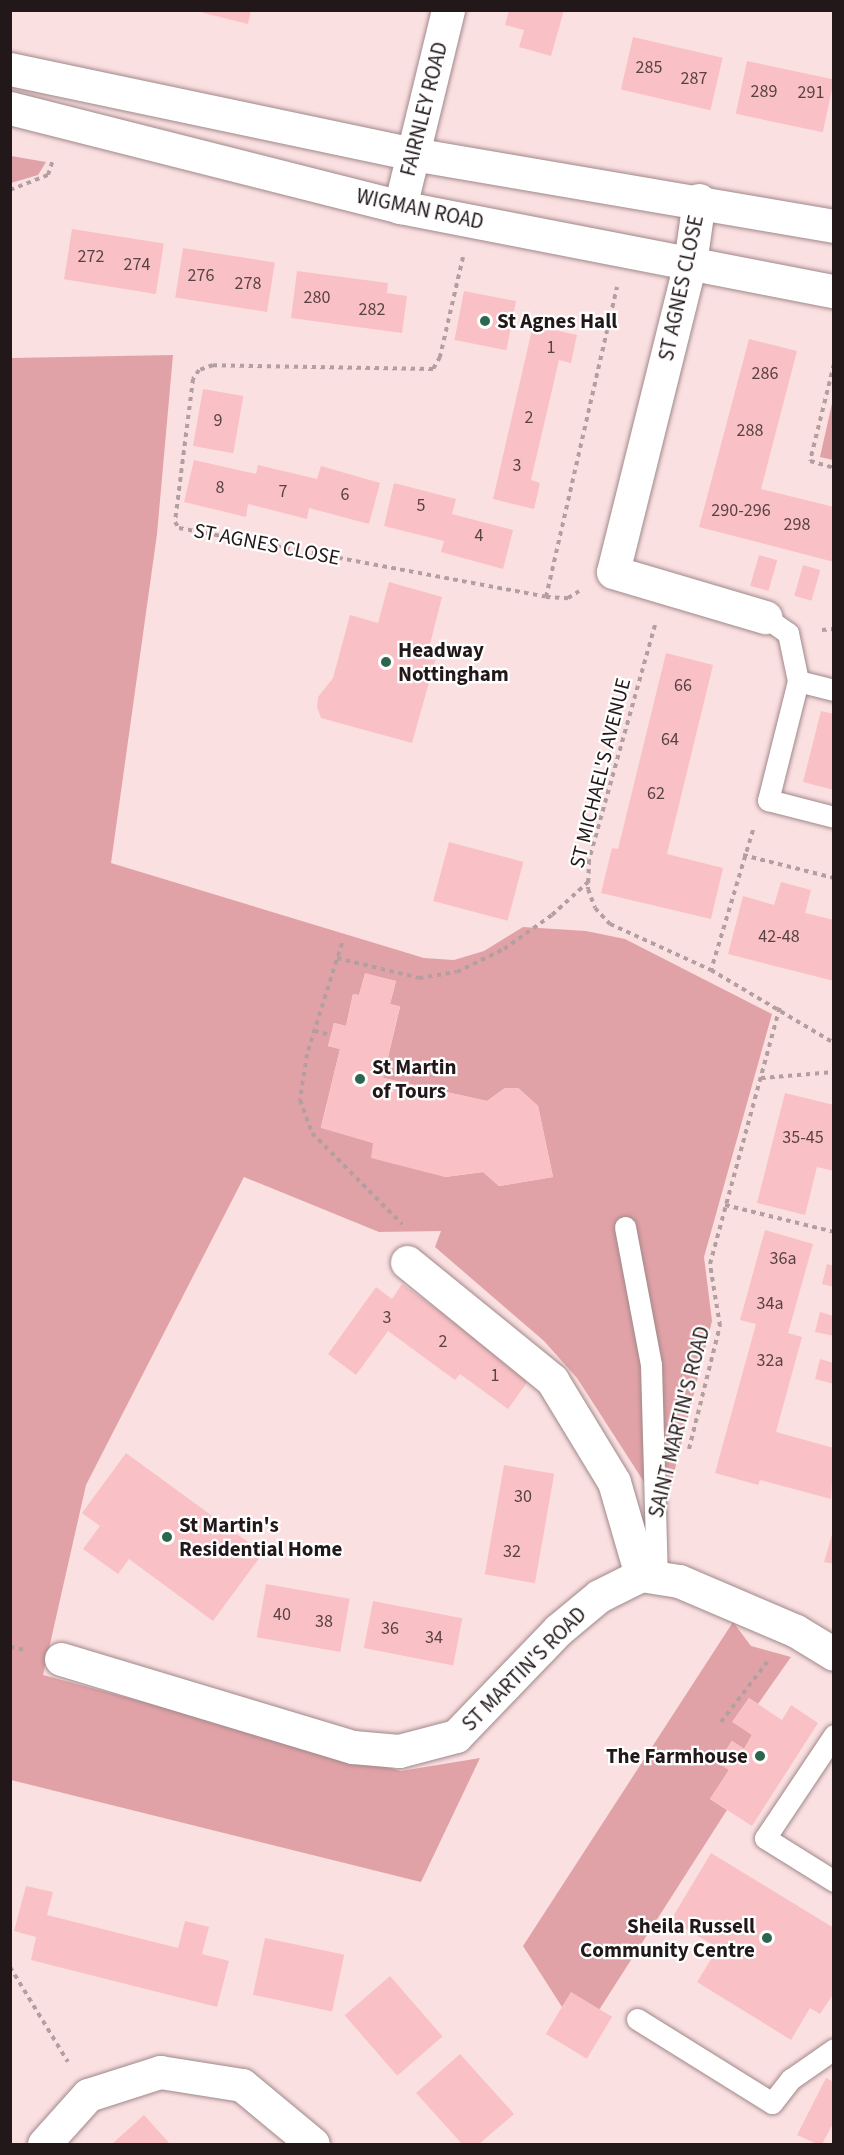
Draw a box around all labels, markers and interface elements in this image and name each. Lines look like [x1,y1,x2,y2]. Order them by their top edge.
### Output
street label: FAIRNLEY ROAD [395,39,453,179]
house number: 285 [636,57,662,79]
house number: 287 [681,68,707,90]
house number: 289 [751,81,777,103]
house number: 291 [798,82,824,104]
street label: WIGMAN ROAD [354,183,486,235]
street label: ST AGNES CLOSE [653,213,709,363]
house number: 272 [78,246,104,268]
house number: 274 [124,254,150,276]
house number: 276 [188,265,214,287]
house number: 278 [235,273,261,295]
house number: 280 [304,287,330,309]
house number: 282 [359,299,385,321]
place label: St Agnes Hall [497,308,617,334]
marker: St Agnes Hall [478,314,492,328]
house number: 1 [547,337,555,359]
house number: 286 [752,363,778,385]
house number: 2 [525,407,533,429]
house number: 9 [214,410,222,432]
house number: 288 [737,420,763,442]
house number: 3 [513,455,521,477]
house number: 8 [216,477,224,499]
house number: 7 [279,481,287,503]
house number: 6 [341,484,349,506]
house number: 5 [417,495,425,517]
house number: 290-296 [711,500,771,522]
house number: 298 [784,514,810,536]
street label: ST AGNES CLOSE [192,517,342,571]
house number: 4 [475,525,483,547]
place label: Headway Nottingham [398,637,509,687]
marker: Headway Nottingham [379,655,393,669]
street label: ST MICHAEL'S AVENUE [564,675,636,871]
house number: 66 [674,675,692,697]
house number: 64 [661,729,679,751]
house number: 62 [647,783,665,805]
house number: 42-48 [758,926,800,948]
place label: St Martin of Tours [372,1054,457,1104]
marker: St Martin of Tours [353,1072,367,1086]
house number: 35-45 [782,1127,824,1149]
house number: 36a [770,1248,796,1270]
house number: 34a [757,1293,783,1315]
house number: 3 [383,1307,391,1329]
street label: SAINT MARTIN'S ROAD [643,1324,715,1520]
house number: 2 [439,1331,447,1353]
house number: 32a [757,1350,783,1372]
house number: 1 [491,1365,499,1387]
house number: 30 [514,1486,532,1508]
place label: St Martin's Residential Home [179,1512,342,1562]
marker: St Martin's Residential Home [160,1530,174,1544]
house number: 32 [503,1541,521,1563]
street label: ST MARTIN'S ROAD [457,1602,591,1736]
house number: 40 [273,1604,291,1626]
house number: 38 [315,1611,333,1633]
house number: 36 [381,1618,399,1640]
house number: 34 [425,1627,443,1649]
place label: The Farmhouse [606,1743,748,1769]
marker: The Farmhouse [753,1749,767,1763]
place label: Sheila Russell Community Centre [580,1913,755,1963]
marker: Sheila Russell Community Centre [760,1931,774,1945]

